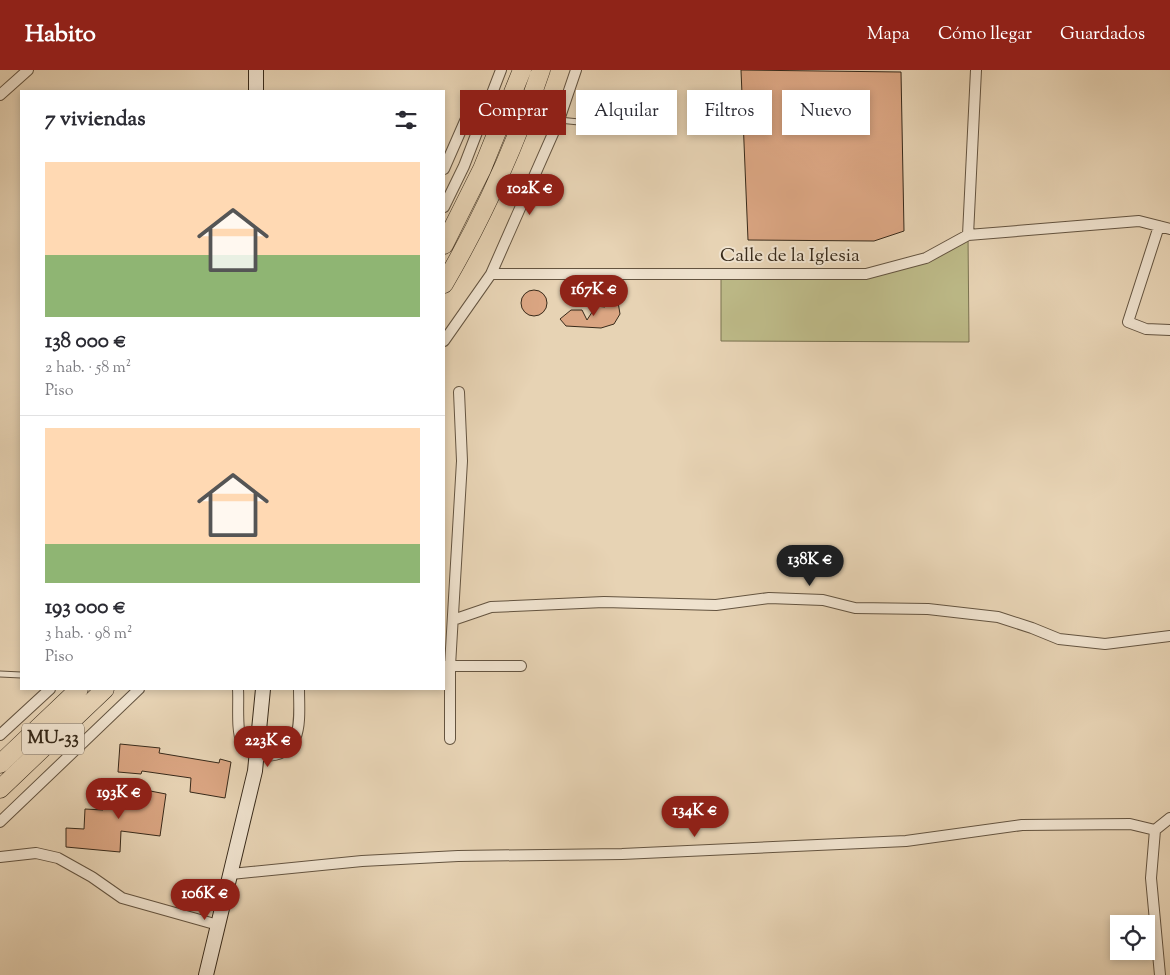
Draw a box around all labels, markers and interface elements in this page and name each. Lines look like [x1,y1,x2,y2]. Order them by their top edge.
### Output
text: Habito [25,18,96,52]
text: Mapa [867,22,910,48]
text: Cómo llegar [938,22,1032,48]
text: Guardados [1060,22,1145,48]
chip: Comprar [460,90,566,135]
chip: Alquilar [576,90,677,135]
chip: Filtros [687,90,772,135]
chip: Nuevo [782,90,870,135]
text: 7 viviendas [45,105,145,135]
icon: filters [392,106,420,134]
pin: 102K € [489,174,571,216]
text: 102K € [507,178,553,201]
icon: home [188,195,278,285]
street label: Calle de la Iglesia [720,243,860,270]
pin: 167K € [553,274,635,317]
text: 167K € [571,279,617,302]
text: 138 000 € [45,327,126,357]
text: 2 hab. · 58 m² [45,357,131,380]
text: Piso [45,380,73,403]
icon: home [188,460,278,550]
pin: 138K € [769,544,851,587]
text: 138K € [788,549,832,572]
text: 193 000 € [45,593,126,623]
text: 3 hab. · 98 m² [45,623,133,646]
text: Piso [45,646,73,669]
road number: MU-33 [22,724,84,754]
pin: 223K € [227,726,309,768]
text: 223K € [245,730,291,753]
pin: 193K € [78,778,160,820]
text: 193K € [97,782,141,805]
pin: 134K € [654,796,736,838]
text: 134K € [673,800,717,823]
pin: 106K € [164,878,246,921]
text: 106K € [182,883,228,906]
map controls [1110,915,1155,960]
button: locate [1110,915,1155,960]

